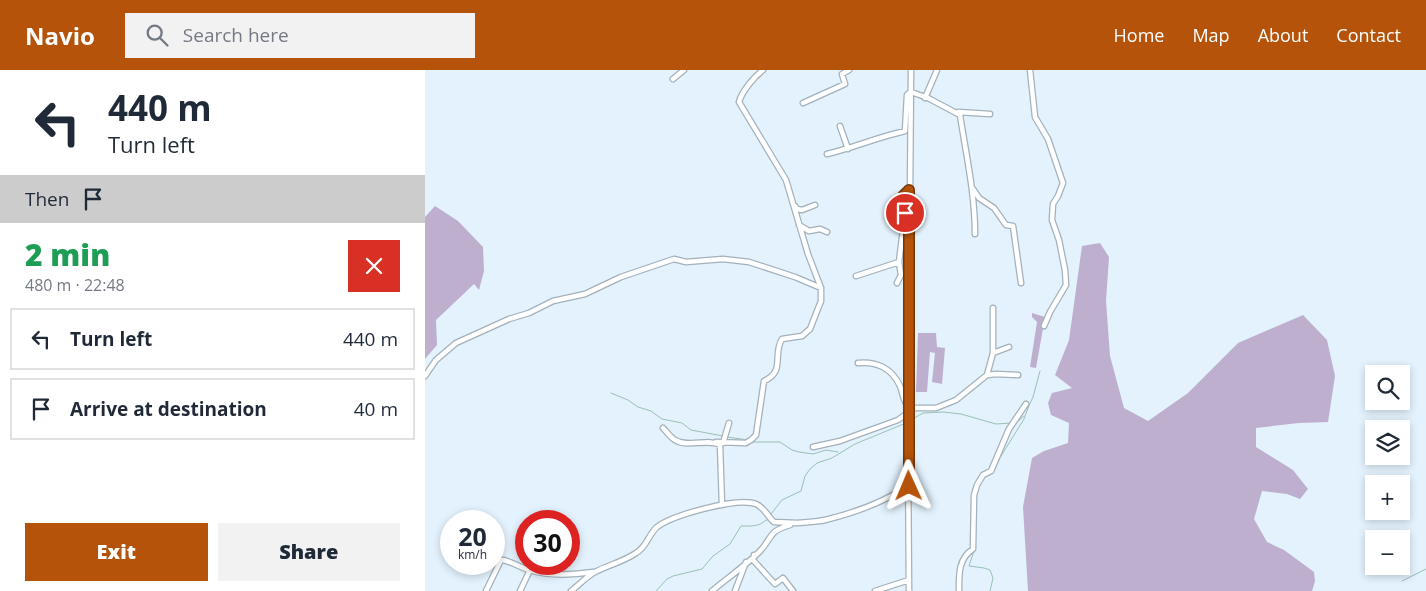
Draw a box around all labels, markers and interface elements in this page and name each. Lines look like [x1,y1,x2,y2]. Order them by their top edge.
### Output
search box [125,13,475,58]
text: Navio [25,19,95,52]
icon: search [143,21,171,49]
text: Search here [183,22,289,48]
text: Home [1114,23,1164,47]
text: Map [1192,23,1230,47]
text: About [1258,23,1308,47]
text: Contact [1336,23,1401,47]
text: 440 m [108,84,212,131]
icon: left [25,90,90,155]
text: Turn left [108,129,195,159]
icon: arrive [79,185,107,213]
text: Then [25,186,69,212]
pin [884,192,926,234]
icon: arrive [891,199,919,227]
text: 2 min [25,234,110,275]
button: close [348,240,400,292]
text: 480 m · 22:48 [25,274,125,296]
icon: left [27,325,55,353]
text: Turn left [70,326,152,352]
text: 440 m [343,326,398,352]
map controls [1365,365,1410,575]
button: search [1365,365,1410,410]
icon: arrive [27,395,55,423]
text: Arrive at destination [70,396,267,422]
text: 40 m [354,396,398,422]
button: layers [1365,420,1410,465]
position arrow [882,459,934,511]
button: + [1365,475,1410,520]
speed limit sign: 30 [515,510,580,575]
text: 20 [458,519,487,553]
button: Exit [25,523,208,581]
button: Share [218,523,400,581]
button: − [1365,530,1410,575]
text: km/h [458,546,487,563]

